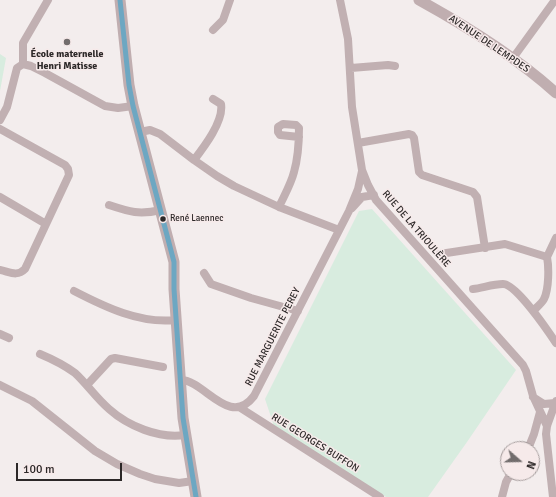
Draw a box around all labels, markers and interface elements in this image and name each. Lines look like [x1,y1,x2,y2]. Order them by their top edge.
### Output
street label: AVENUE DE LEMPDES [446,12,532,76]
marker: École maternelle Henri Matisse [62,37,72,47]
place label: École maternelle Henri Matisse [31,48,103,72]
street label: RUE DE LA TRIOULÈRE [379,188,453,270]
marker: René Laennec [158,214,168,224]
place label: René Laennec [170,214,223,224]
street label: RUE MARGUERITE PEREY [243,286,303,388]
street label: RUE GEORGES BUFFON [269,411,361,475]
north arrow [500,441,540,481]
scale bar [18,455,124,481]
text: N [523,459,538,471]
text: 100 m [23,462,55,477]

